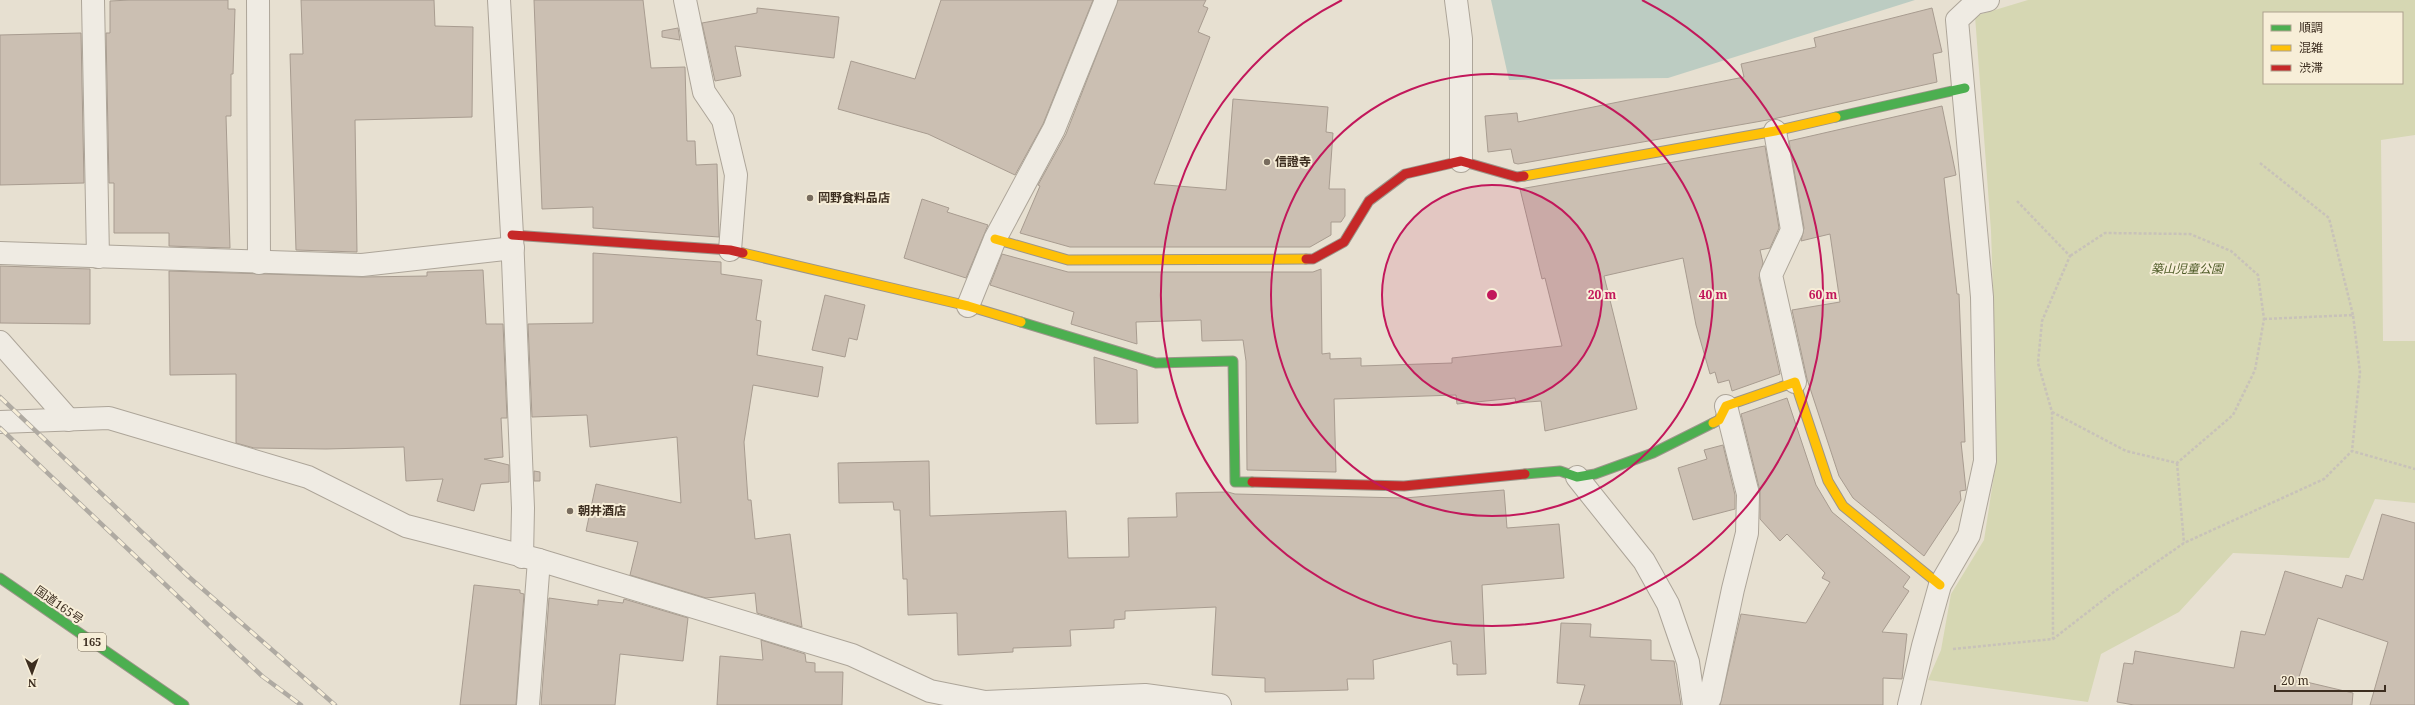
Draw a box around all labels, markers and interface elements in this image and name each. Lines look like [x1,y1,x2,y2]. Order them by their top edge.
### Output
legend [2263,12,2403,84]
text: 順調 [2299,19,2323,36]
text: 混雑 [2299,39,2323,56]
text: 渋滞 [2299,59,2323,76]
place label: 信證寺 [1275,153,1311,170]
marker: 信證寺 [1262,157,1272,167]
place label: 岡野食料品店 [818,189,890,206]
marker: 岡野食料品店 [805,193,815,203]
park label: 築山児童公園 [2151,260,2225,277]
text: 20 m [1588,286,1616,303]
text: 40 m [1699,286,1727,303]
text: 60 m [1809,286,1837,303]
centre of rings [1485,288,1499,302]
place label: 朝井酒店 [578,502,626,519]
marker: 朝井酒店 [565,506,575,516]
street label: 国道165号 [31,582,87,628]
road number: 165 [78,633,106,651]
north arrow [12,653,52,693]
scale bar [2275,667,2385,693]
text: 20 m [2281,672,2309,689]
text: N [27,676,37,691]

